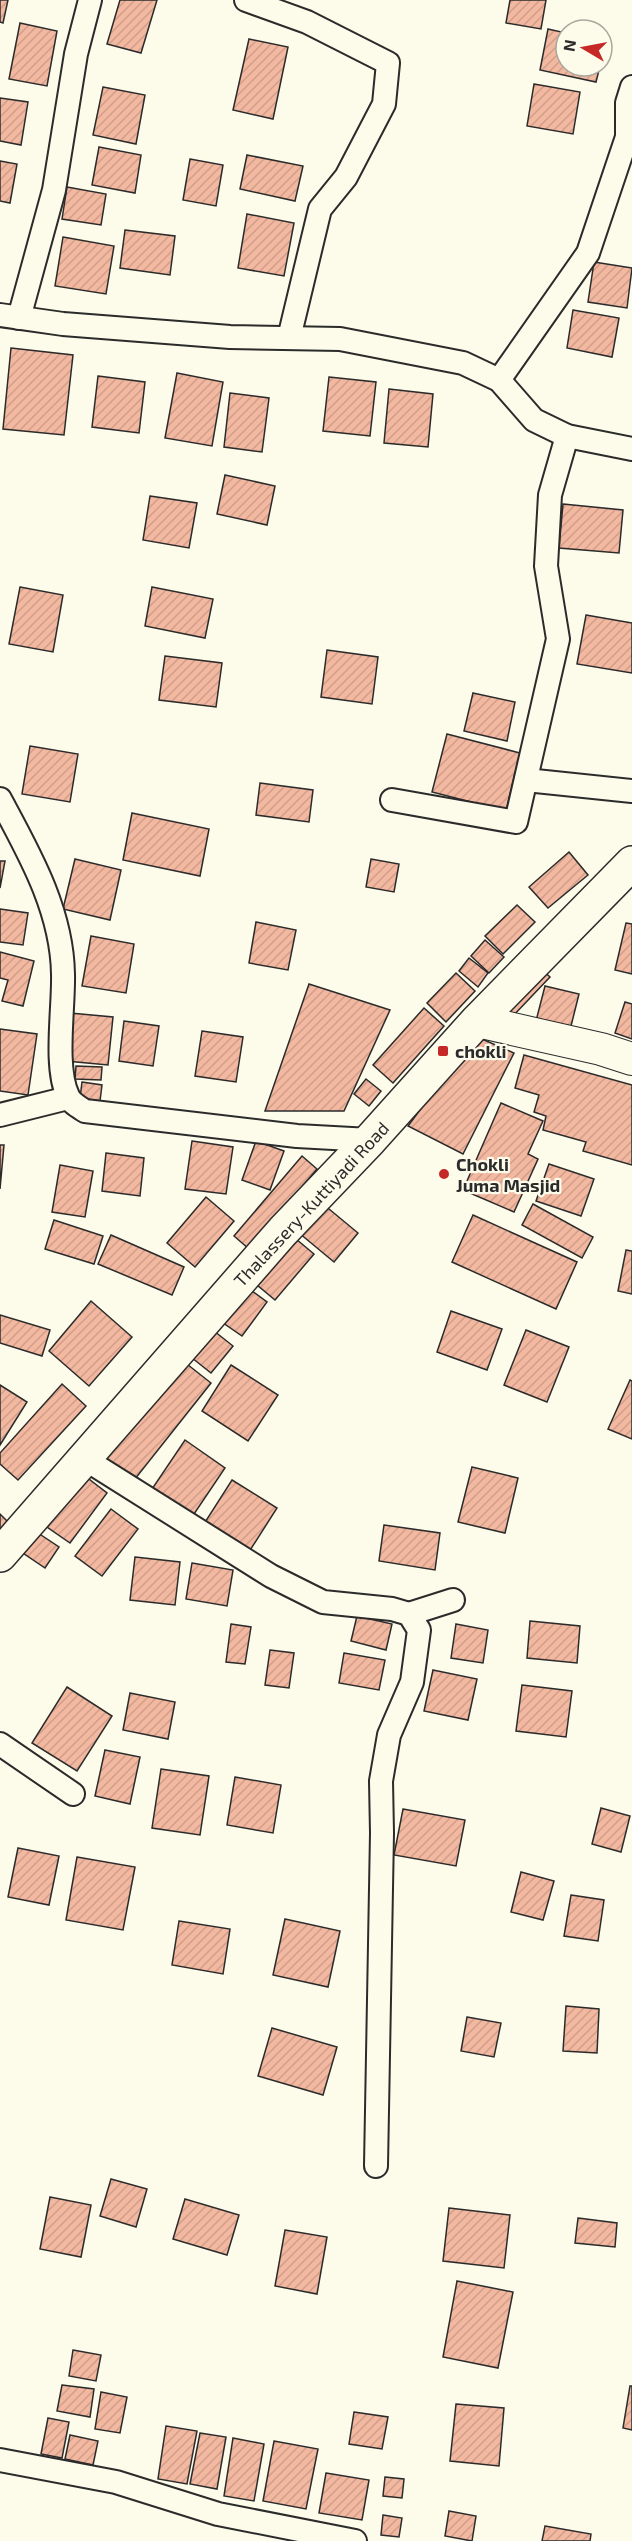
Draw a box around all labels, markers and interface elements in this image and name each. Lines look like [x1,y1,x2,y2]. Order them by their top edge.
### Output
north arrow [554,18,614,78]
text: N [558,38,579,53]
place label: chokli [455,1040,507,1062]
marker: chokli [436,1044,450,1058]
street label: Thalassery-Kuttiyadi Road [229,1117,393,1291]
place label: Chokli Juma Masjid [456,1153,560,1196]
marker: Chokli Juma Masjid [437,1167,451,1181]

